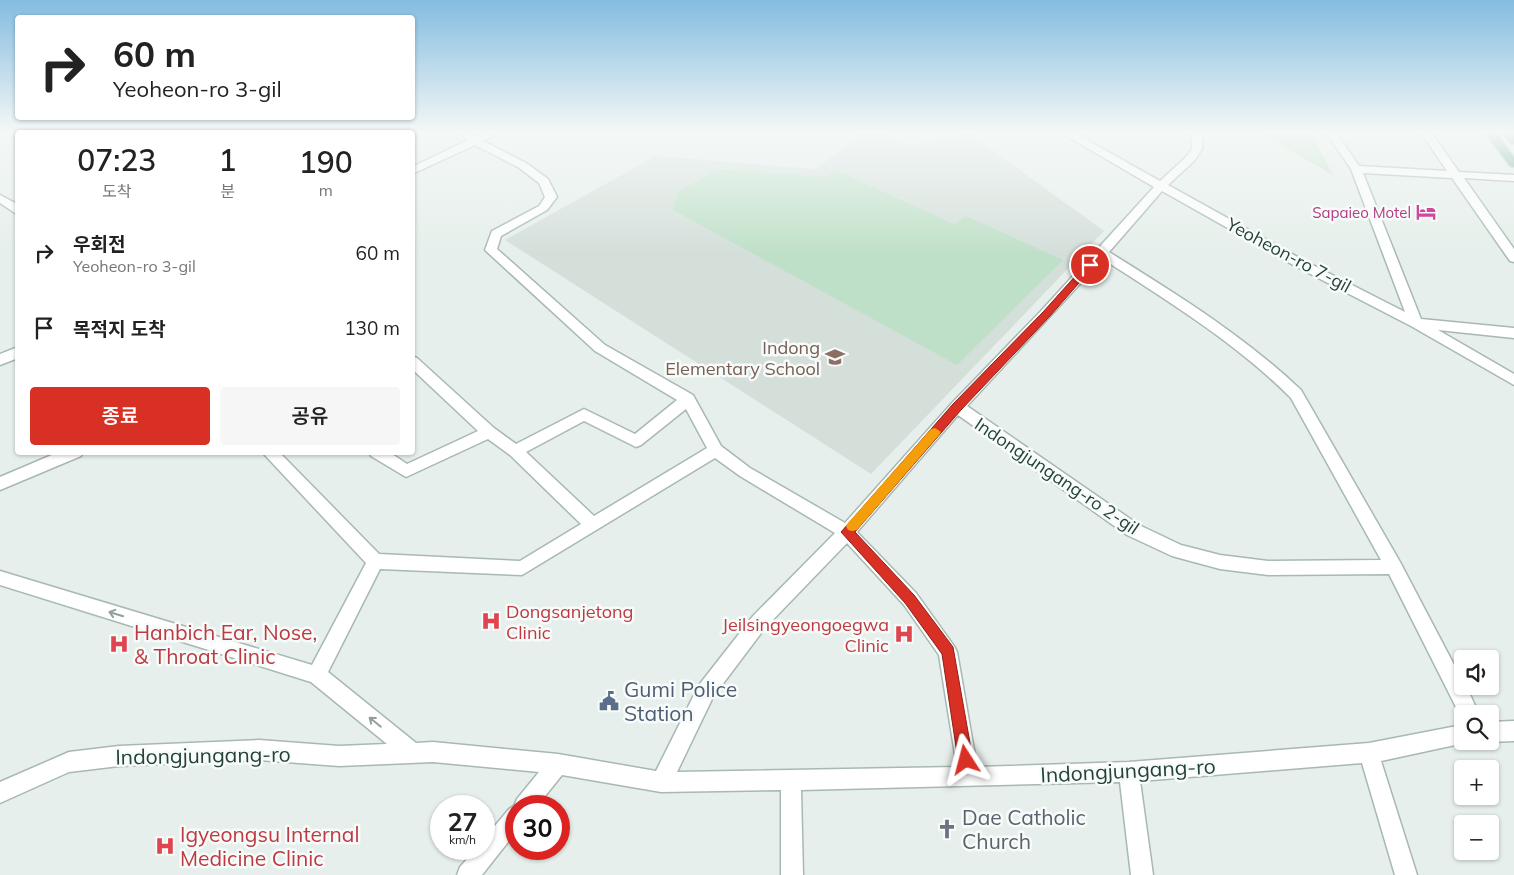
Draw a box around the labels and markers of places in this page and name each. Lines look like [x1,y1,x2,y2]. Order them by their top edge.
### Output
hotel icon: Sapaieo Motel [1415,201,1437,223]
place label: Sapaieo Motel [1312,203,1411,222]
pin [1069,244,1111,286]
place label: Indong Elementary School [665,336,820,380]
school or university icon: Indong Elementary School [824,346,846,368]
place label: Dongsanjetong Clinic [506,600,633,644]
hospital icon: Dongsanjetong Clinic [480,610,502,632]
place label: Jeilsingyeongoegwa Clinic [722,613,889,657]
place label: Hanbich Ear, Nose, & Throat Clinic [134,619,317,669]
hospital icon: Jeilsingyeongoegwa Clinic [893,623,915,645]
hospital icon: Hanbich Ear, Nose, & Throat Clinic [108,633,130,655]
place label: Gumi Police Station [624,676,737,726]
public building icon: Gumi Police Station [598,690,620,712]
place label: Dae Catholic Church [962,804,1086,854]
church icon: Dae Catholic Church [936,818,958,840]
place label: Igyeongsu Internal Medicine Clinic [180,821,359,871]
hospital icon: Igyeongsu Internal Medicine Clinic [154,835,176,857]

